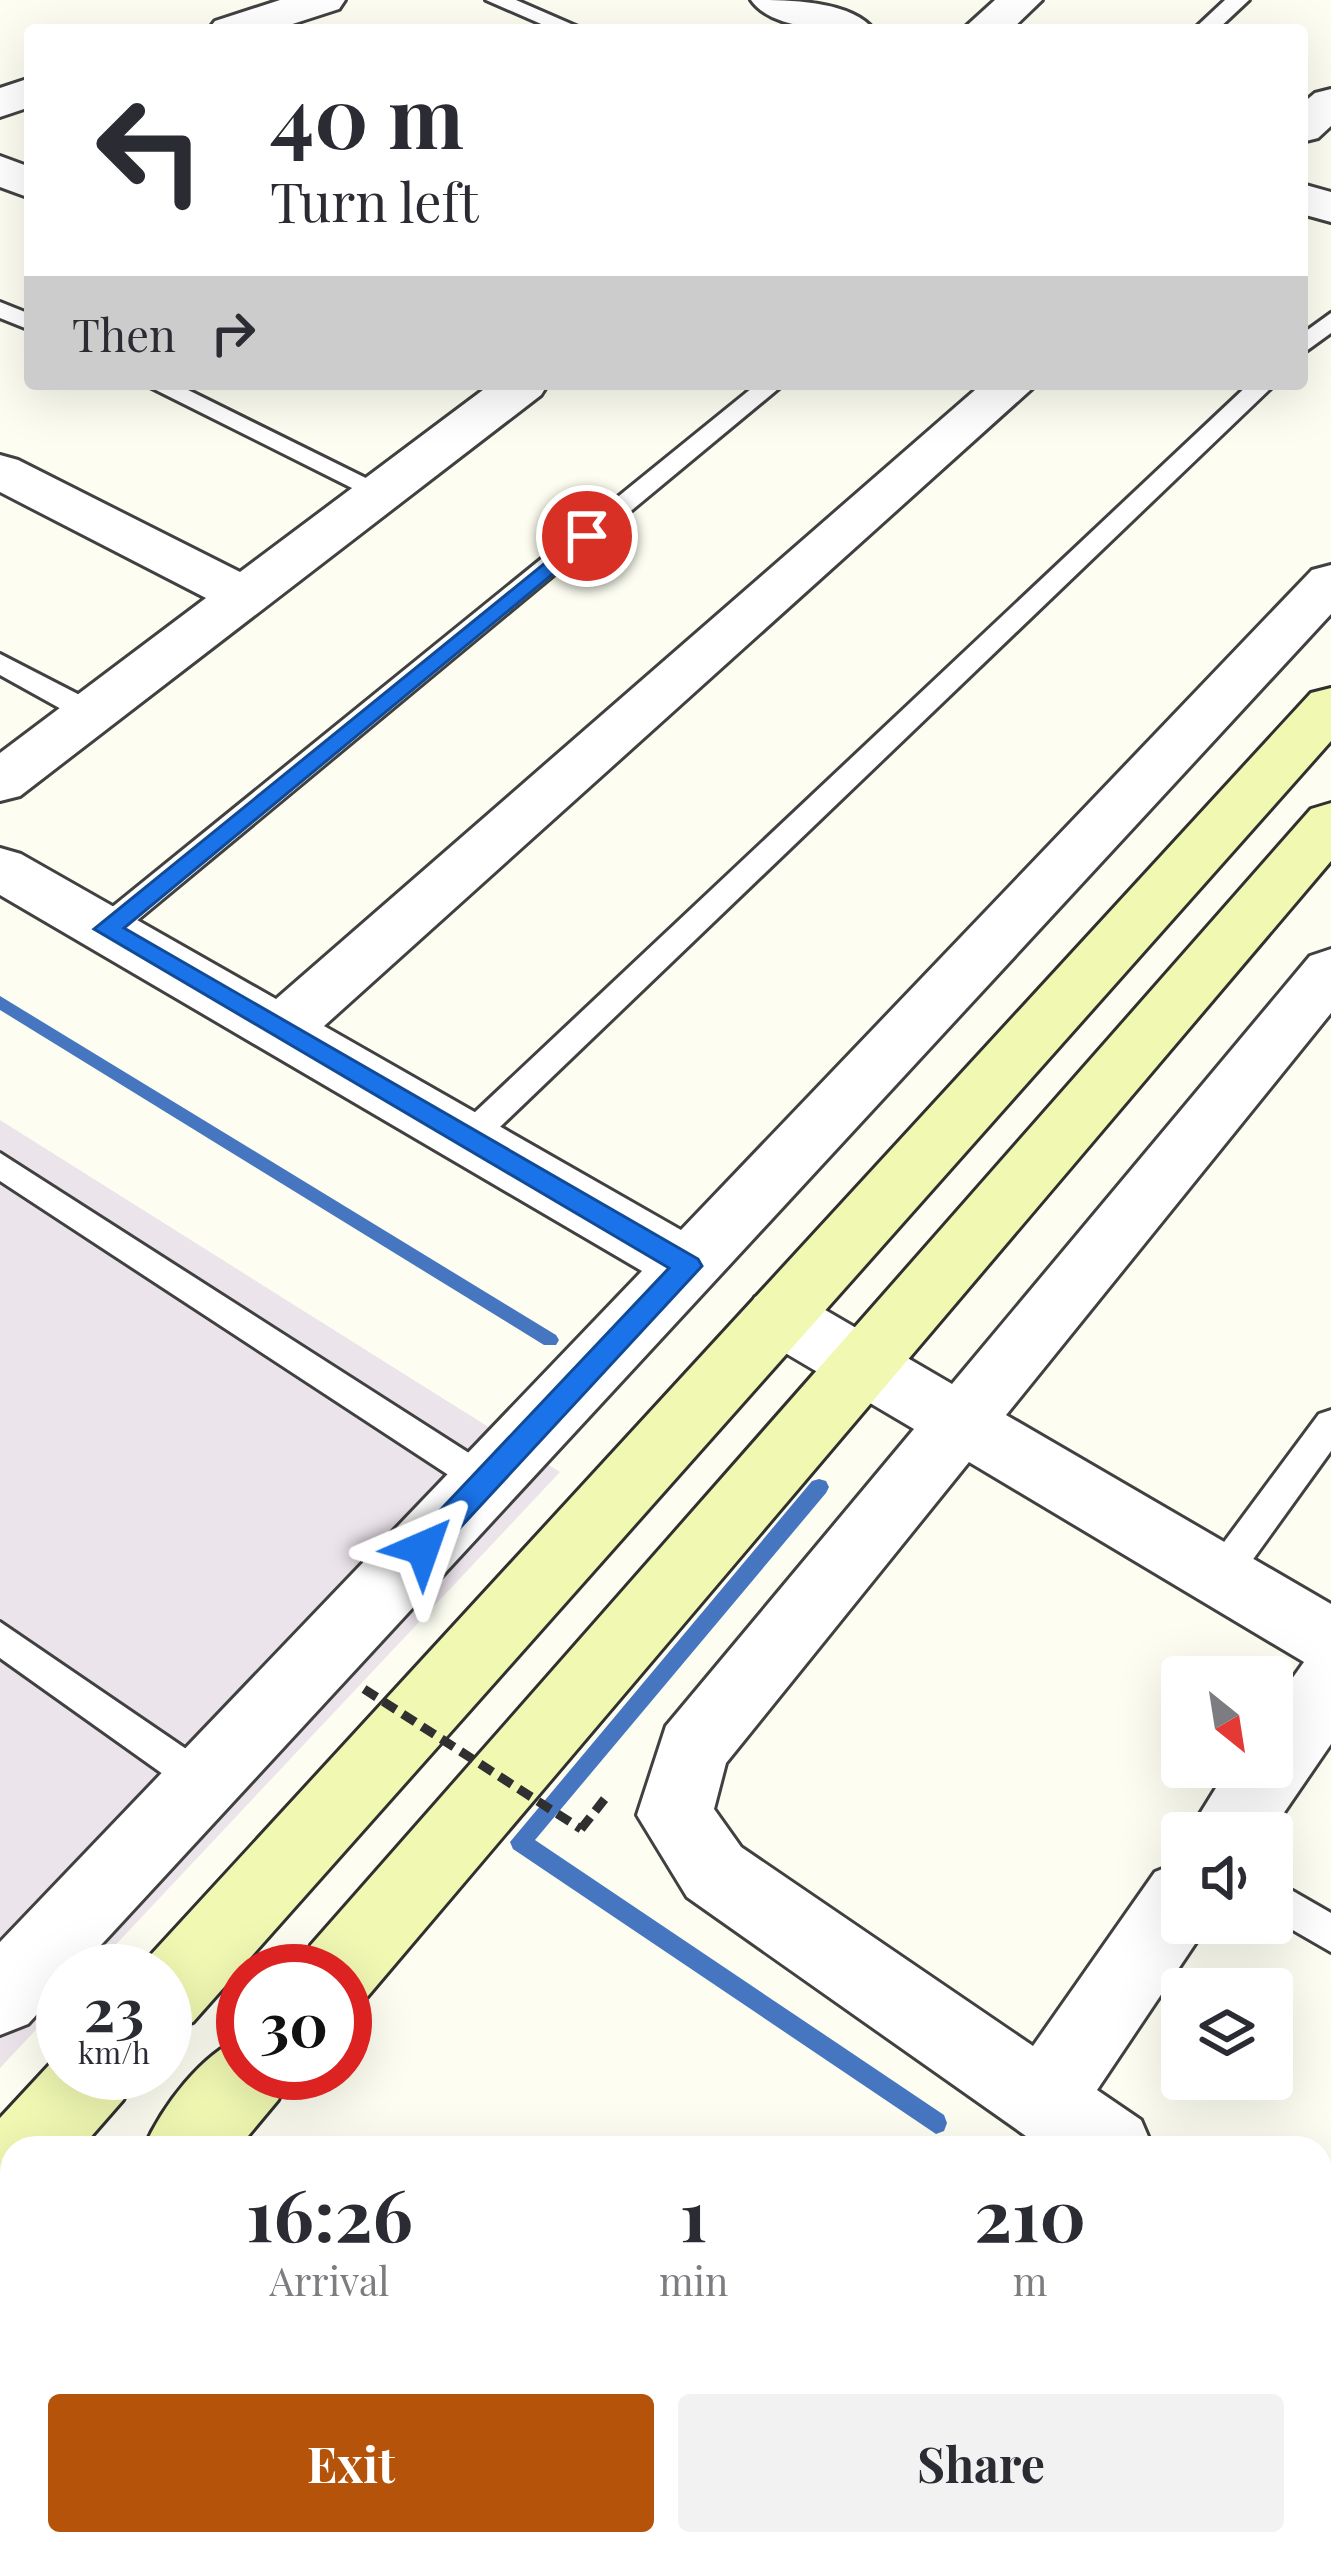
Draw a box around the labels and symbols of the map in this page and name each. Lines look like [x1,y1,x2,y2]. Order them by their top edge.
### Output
pin [536,485,638,587]
position arrow [360,1485,486,1611]
north arrow [1161,1656,1293,1788]
speed limit sign: 30 [216,1944,372,2100]

